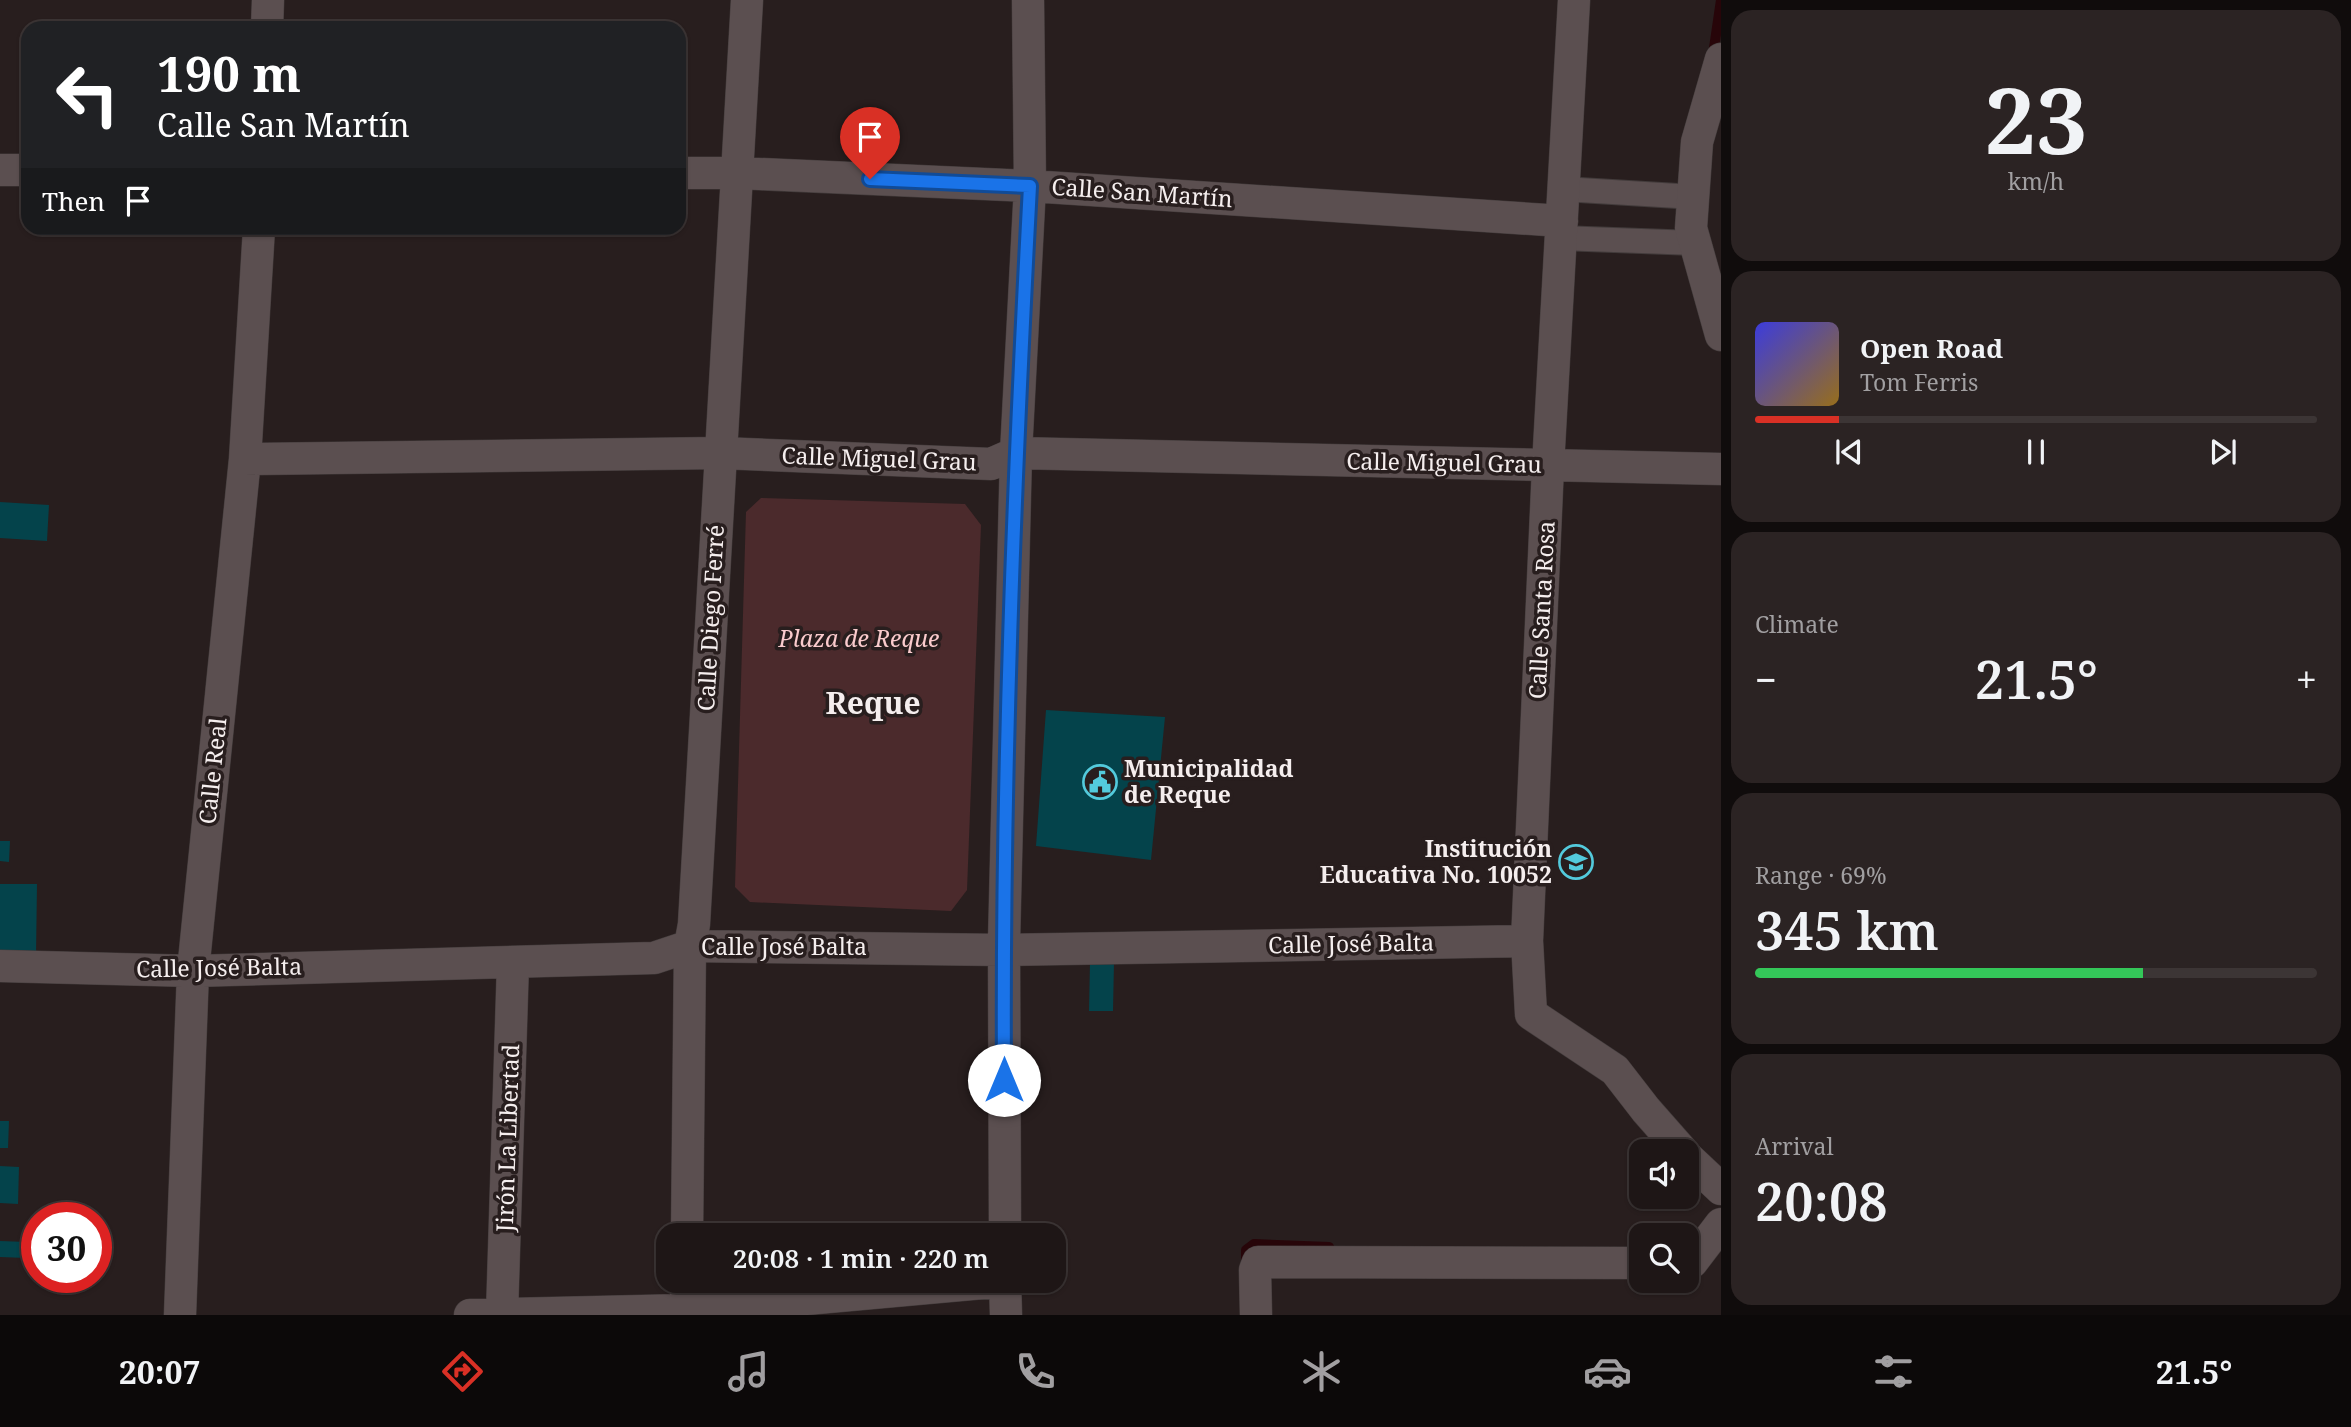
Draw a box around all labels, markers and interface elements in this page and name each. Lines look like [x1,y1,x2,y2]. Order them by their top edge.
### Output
text: 190 m [157,40,301,106]
icon: left [42,49,133,140]
text: 23 [1985,57,2087,181]
text: Calle San Martín [157,103,410,146]
pin [840,107,900,179]
icon: arrive [851,118,889,156]
text: km/h [2008,165,2064,197]
street label: Calle San Martín [1050,170,1234,214]
icon: arrive [119,182,157,220]
text: Then [42,183,105,219]
text: Open Road [1860,330,2003,366]
text: Tom Ferris [1860,366,1978,398]
icon: previous [1830,433,1868,471]
icon: pause [2017,433,2055,471]
icon: next [2204,433,2242,471]
street label: Calle Miguel Grau [781,439,978,477]
street label: Calle Miguel Grau [1346,444,1542,480]
street label: Calle Santa Rosa [1520,520,1562,700]
street label: Calle Diego Ferré [689,524,731,712]
text: Climate [1755,608,1839,640]
park label: Plaza de Reque [778,622,939,654]
text: 21.5° [1975,643,2098,714]
text: − [1755,653,1777,705]
text: + [2296,653,2317,705]
district label: Reque [825,682,921,723]
street label: Calle Real [190,716,234,826]
place label: Municipalidad de Reque [1124,752,1293,810]
public building icon: Municipalidad de Reque [1081,763,1119,801]
place label: Institución Educativa No. 10052 [1320,832,1552,890]
school or university icon: Institución Educativa No. 10052 [1557,843,1595,881]
text: Range · 69% [1755,859,1887,891]
text: 345 km [1755,894,1939,965]
street label: Calle José Balta [1268,926,1434,960]
street label: Calle José Balta [701,930,867,962]
street label: Calle José Balta [136,950,302,984]
position arrow [967,1043,1041,1117]
street label: Jirón La Libertad [488,1044,526,1233]
text: Arrival [1755,1130,1834,1162]
map controls [1629,1139,1699,1293]
button: sound [1629,1139,1699,1209]
text: 20:08 [1755,1165,1888,1236]
speed limit sign: 30 [21,1202,112,1293]
button: search [1629,1223,1699,1293]
text: 20:08 · 1 min · 220 m [733,1240,989,1276]
icon: directions [438,1347,487,1396]
icon: music [724,1347,773,1396]
icon: phone [1011,1347,1060,1396]
icon: climate [1297,1347,1346,1396]
icon: car [1583,1347,1632,1396]
icon: filters [1869,1347,1918,1396]
text: 20:07 [119,1350,201,1393]
text: 21.5° [2156,1350,2232,1393]

